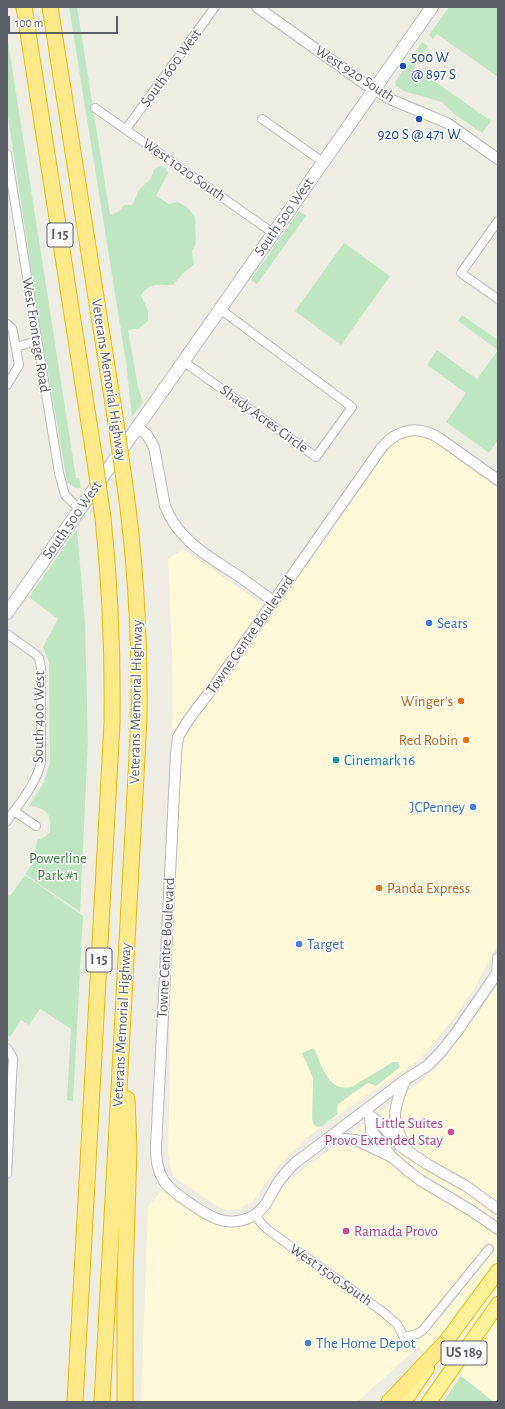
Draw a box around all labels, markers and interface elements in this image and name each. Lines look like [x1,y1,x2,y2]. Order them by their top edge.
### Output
scale bar [10,8,120,34]
text: 100 m [15,17,43,29]
street label: South 600 West [137,25,205,111]
street label: West 920 South [312,42,398,106]
place label: 500 W @ 897 S [411,48,456,83]
marker: 500 W @ 897 S [398,61,408,71]
marker: 920 S @ 471 W [414,114,424,124]
place label: 920 S @ 471 W [377,125,461,143]
street label: West 1020 South [139,135,229,205]
street label: South 500 West [250,174,318,260]
road number: I 15 [47,223,73,247]
street label: West Frontage Road [18,276,54,394]
street label: Veterans Memorial Highway [87,297,131,463]
street label: Shady Acres Circle [216,381,312,457]
street label: South 500 West [38,477,106,563]
street label: Towne Centre Boulevard [202,572,298,698]
place label: Sears [437,614,468,632]
marker: Sears [424,618,434,628]
street label: Veterans Memorial Highway [126,620,146,784]
street label: South 400 West [29,671,49,763]
place label: Winger's [401,692,453,710]
marker: Winger's [456,696,466,706]
place label: Red Robin [399,731,458,749]
marker: Red Robin [461,735,471,745]
place label: Cinemark 16 [344,751,415,769]
marker: Cinemark 16 [331,755,341,765]
place label: JCPenney [410,798,465,816]
marker: JCPenney [468,802,478,812]
park label: Powerline Park #1 [29,849,87,884]
street label: Towne Centre Boulevard [153,877,179,1019]
place label: Panda Express [387,879,470,897]
marker: Panda Express [374,883,384,893]
place label: Target [307,935,344,953]
marker: Target [294,939,304,949]
street label: Veterans Memorial Highway [109,942,135,1108]
road number: I 15 [86,948,112,972]
place label: Little Suites Provo Extended Stay [325,1114,443,1149]
marker: Little Suites Provo Extended Stay [446,1127,456,1137]
place label: Ramada Provo [354,1222,438,1240]
marker: Ramada Provo [341,1226,351,1236]
street label: West 1500 South [286,1240,376,1310]
place label: The Home Depot [316,1334,415,1352]
marker: The Home Depot [303,1338,313,1348]
road number: US 189 [441,1341,487,1365]

